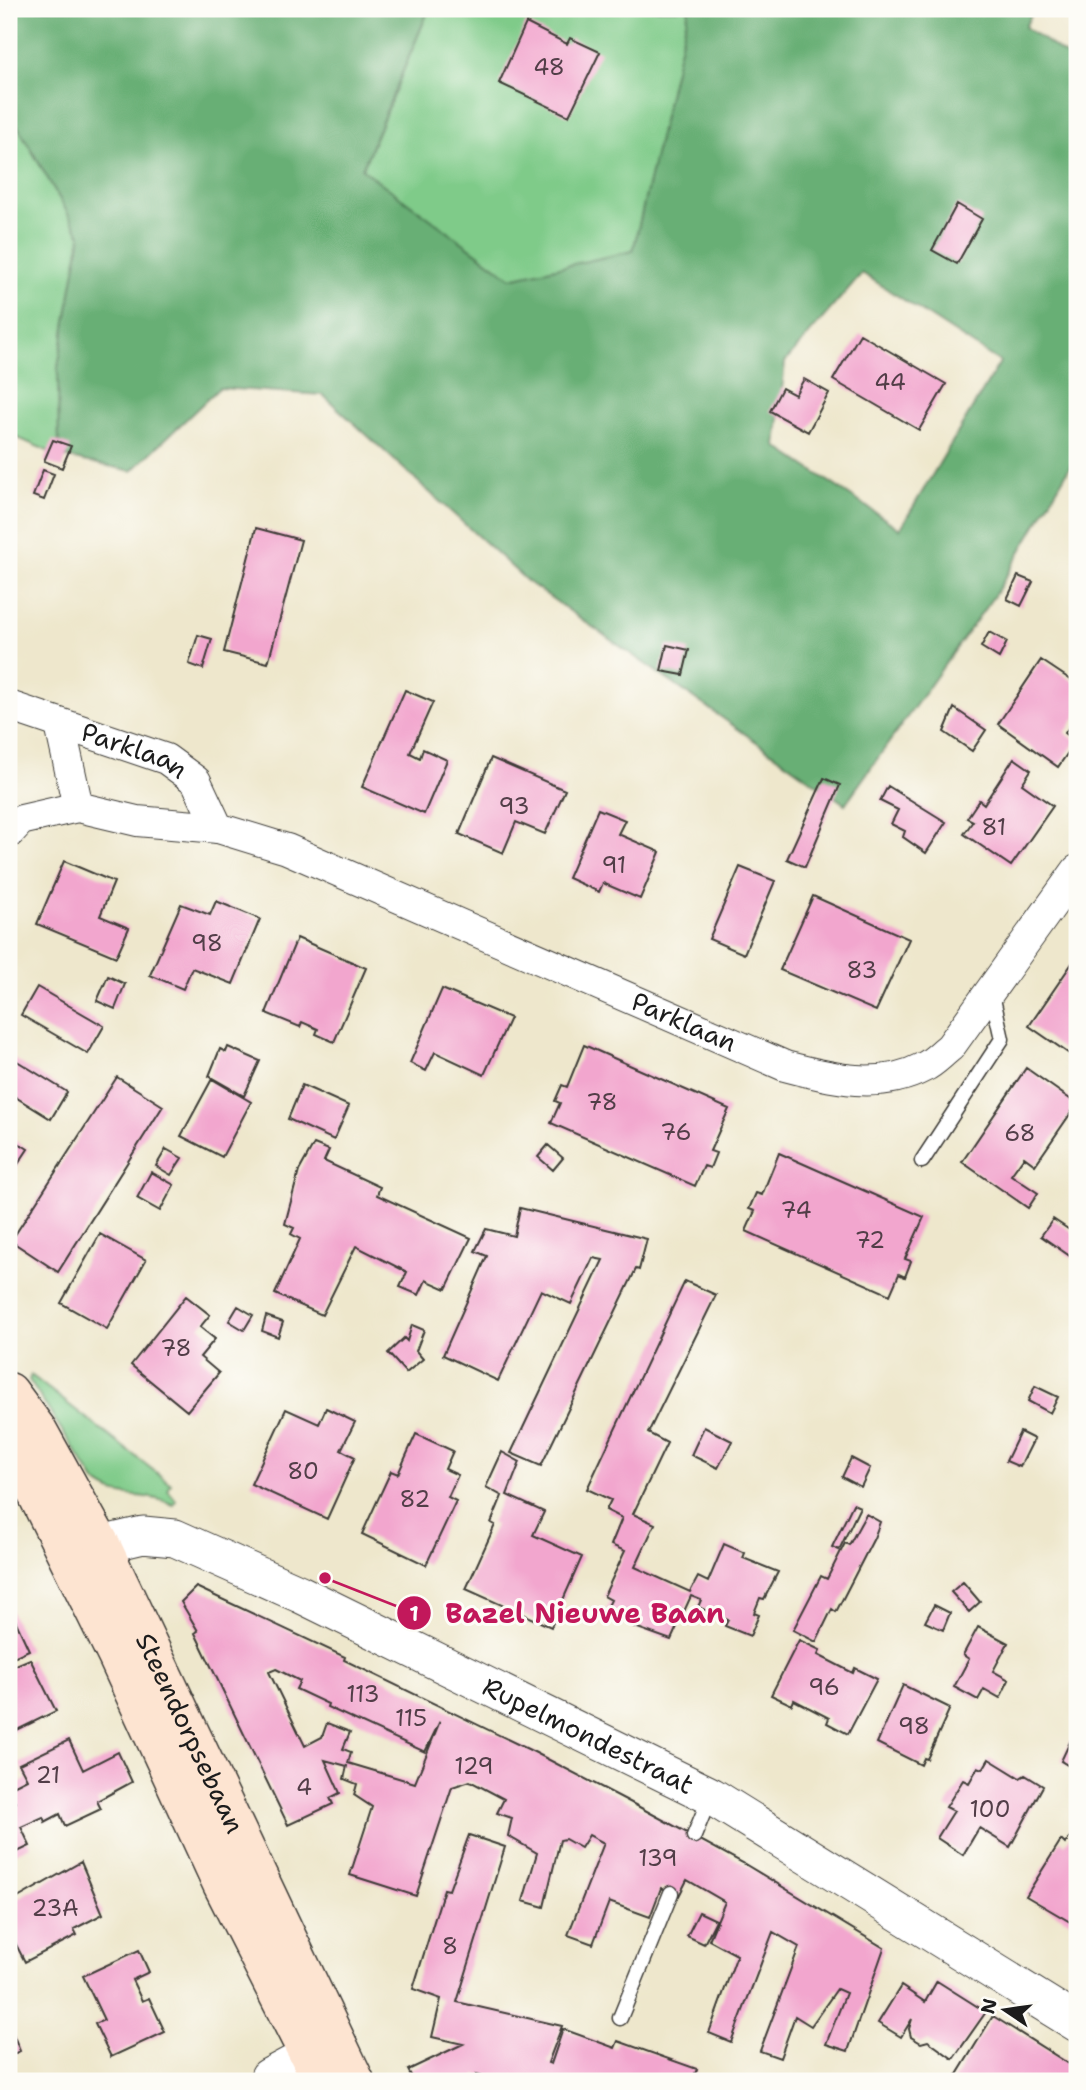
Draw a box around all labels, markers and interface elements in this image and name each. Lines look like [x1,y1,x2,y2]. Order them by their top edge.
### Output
house number: 48 [533,52,565,82]
house number: 44 [874,367,906,397]
street label: Parklaan [77,714,195,786]
house number: 93 [498,791,530,821]
house number: 81 [982,812,1006,842]
house number: 91 [602,850,626,880]
house number: 98 [191,928,223,958]
house number: 83 [847,955,877,985]
street label: Parklaan [626,983,742,1060]
house number: 78 [586,1087,618,1117]
house number: 76 [660,1117,692,1147]
house number: 68 [1004,1118,1036,1148]
house number: 74 [780,1195,812,1225]
house number: 72 [855,1225,885,1255]
house number: 78 [160,1333,192,1363]
house number: 80 [287,1456,319,1486]
house number: 82 [400,1484,430,1514]
callout: Bazel Nieuwe Baan [396,1589,739,1638]
text: Bazel Nieuwe Baan [445,1594,725,1632]
text: 1 [409,1600,419,1628]
street label: Steendorpsebaan [128,1627,253,1839]
street label: Rupelmondestraat [477,1668,700,1802]
house number: 96 [808,1672,840,1702]
house number: 113 [346,1679,380,1709]
house number: 115 [395,1703,427,1733]
house number: 98 [898,1711,930,1741]
house number: 129 [454,1751,494,1781]
house number: 21 [36,1760,60,1790]
house number: 4 [296,1772,312,1802]
house number: 100 [969,1794,1011,1824]
house number: 139 [638,1843,678,1873]
house number: 23A [31,1893,79,1923]
house number: 8 [442,1931,458,1961]
north arrow [970,1974,1040,2044]
text: N [975,1996,1003,2016]

